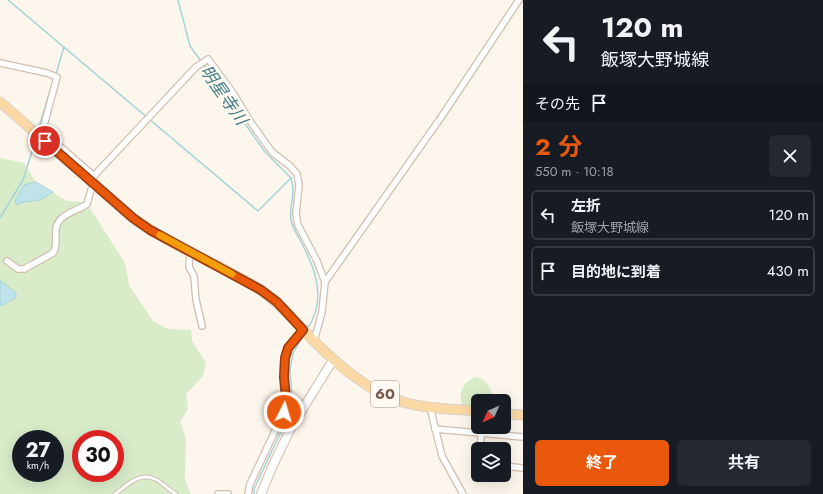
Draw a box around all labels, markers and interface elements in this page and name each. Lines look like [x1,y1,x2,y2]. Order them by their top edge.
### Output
text: 120 m [601,7,684,48]
icon: left [535,16,587,68]
text: 飯塚大野城線 [601,47,709,73]
water label: 明星寺川 [195,60,254,131]
icon: arrive [588,92,610,114]
text: その先 [535,93,580,115]
pin [28,124,62,158]
text: 2 分 [535,129,582,164]
icon: arrive [34,130,56,152]
button: close [769,135,811,177]
text: 550 m · 10:18 [535,162,614,181]
text: 左折 [571,195,601,217]
icon: left [537,204,559,226]
text: 120 m [769,204,809,226]
text: 飯塚大野城線 [571,218,649,237]
icon: arrive [537,260,559,282]
text: 430 m [767,260,809,282]
text: 目的地に到着 [571,261,661,283]
road number: 60 [371,381,399,407]
position arrow [263,391,305,433]
north arrow [471,394,511,434]
map controls [471,394,511,482]
speed limit sign: 30 [72,430,124,482]
text: 27 [25,436,51,465]
button: 終了 [535,440,669,486]
button: 共有 [677,440,811,486]
button: layers [471,442,511,482]
text: km/h [27,458,49,473]

